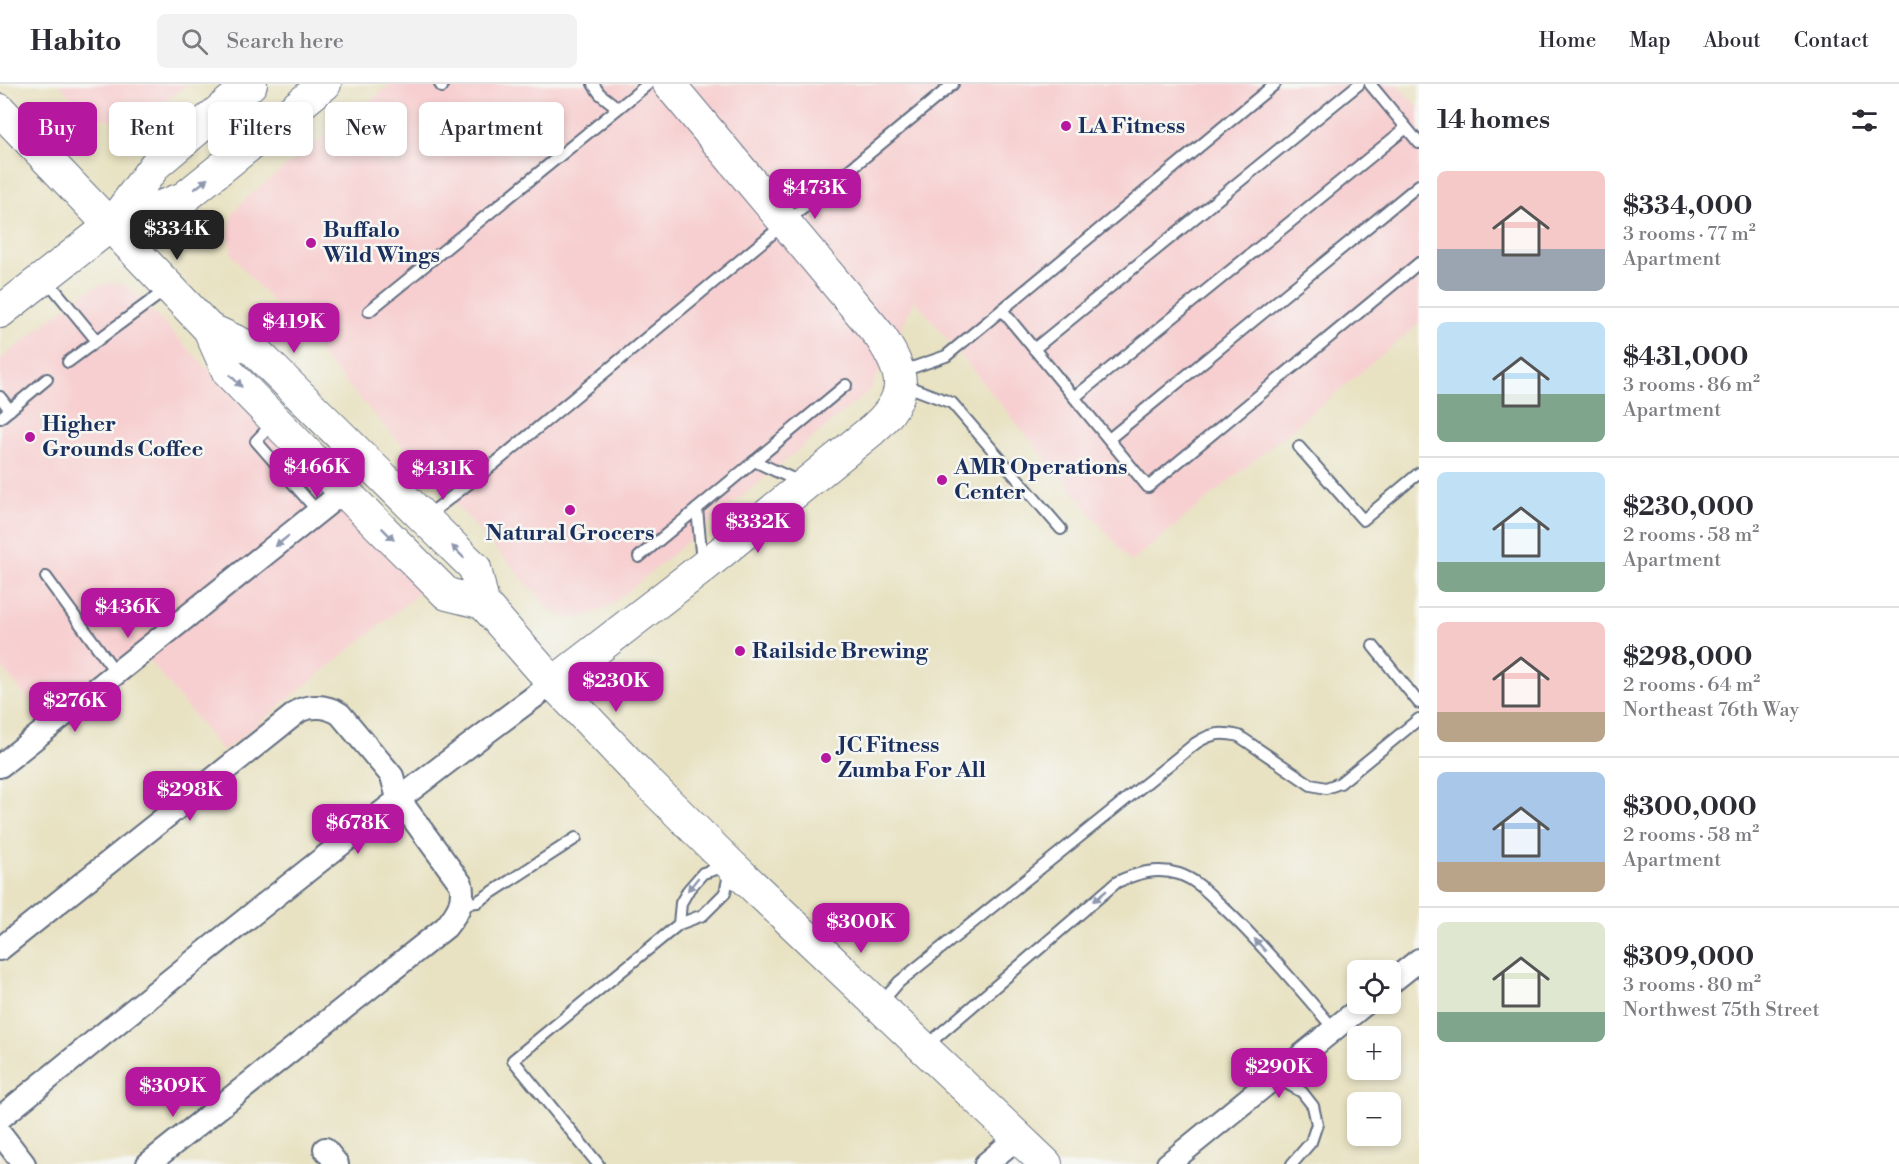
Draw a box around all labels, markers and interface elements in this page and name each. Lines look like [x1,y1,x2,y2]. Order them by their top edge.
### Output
search box [157,14,577,68]
text: Habito [30,24,121,59]
icon: search [178,25,211,58]
text: Search here [226,28,344,55]
text: Home [1539,28,1596,54]
text: Map [1629,28,1671,54]
text: About [1704,28,1761,54]
text: Contact [1794,28,1869,54]
chip: Buy [18,102,97,156]
chip: Rent [109,102,196,156]
chip: Filters [208,102,313,156]
chip: New [325,102,407,156]
chip: Apartment [419,102,564,156]
text: 14 homes [1437,104,1550,136]
icon: filters [1848,104,1881,137]
place label: LA Fitness [1078,113,1185,140]
marker: LA Fitness [1059,119,1073,133]
pin: $473K [773,169,857,220]
text: $473K [783,176,847,201]
one-way arrow [193,179,208,191]
text: $334,000 [1623,190,1752,222]
icon: home [1485,195,1557,267]
pin: $334K [135,210,219,261]
text: $334K [144,217,210,242]
place label: Buffalo Wild Wings [322,217,440,269]
text: 3 rooms · 77 m² [1623,222,1756,247]
marker: Buffalo Wild Wings [304,236,318,250]
text: Apartment [1623,247,1721,272]
pin: $419K [252,303,336,354]
text: $419K [262,310,326,335]
text: $431,000 [1623,341,1748,373]
icon: home [1485,346,1557,418]
one-way arrow [228,373,242,387]
text: 3 rooms · 86 m² [1623,373,1760,398]
text: Apartment [1623,398,1721,423]
place label: Higher Grounds Coffee [42,411,203,463]
marker: Higher Grounds Coffee [23,430,37,444]
pin: $466K [275,448,359,499]
pin: $431K [401,450,485,501]
place label: AMR Operations Center [953,454,1127,506]
text: $466K [284,455,350,480]
text: $431K [412,457,474,482]
marker: AMR Operations Center [935,473,949,487]
text: $230,000 [1623,491,1754,523]
icon: home [1485,496,1557,568]
marker: Natural Grocers [563,503,577,517]
pin: $332K [716,503,800,554]
text: $332K [726,510,790,535]
place label: Natural Grocers [486,520,654,547]
text: 2 rooms · 58 m² [1623,523,1759,548]
one-way arrow [380,527,394,541]
one-way arrow [274,535,290,548]
one-way arrow [452,545,466,559]
text: Apartment [1623,548,1721,573]
pin: $436K [86,588,170,639]
text: $436K [95,595,161,620]
place label: Railside Brewing [752,638,929,665]
text: $298,000 [1623,641,1752,673]
marker: Railside Brewing [733,644,747,658]
icon: home [1485,646,1557,718]
pin: $230K [574,662,658,713]
text: $230K [582,669,650,694]
text: 2 rooms · 64 m² [1623,673,1760,698]
pin: $276K [33,682,117,733]
text: $276K [43,689,107,714]
text: Northeast 76th Way [1623,698,1799,723]
place label: JC Fitness Zumba For All [835,732,986,784]
marker: JC Fitness Zumba For All [819,751,833,765]
pin: $298K [148,771,232,822]
text: $298K [157,778,223,803]
text: $300,000 [1623,791,1757,823]
icon: home [1485,796,1557,868]
pin: $678K [316,804,400,855]
text: $678K [326,811,390,836]
text: 2 rooms · 58 m² [1623,823,1759,848]
text: Apartment [1623,848,1721,873]
one-way arrow [687,876,700,892]
one-way arrow [1093,889,1108,902]
pin: $300K [819,903,903,954]
text: $300K [826,910,896,935]
one-way arrow [1253,937,1267,952]
text: $309,000 [1623,941,1754,973]
icon: home [1485,946,1557,1018]
map controls [1347,960,1401,1146]
button: locate [1347,960,1401,1014]
text: 3 rooms · 80 m² [1623,973,1761,998]
text: Northwest 75th Street [1623,998,1819,1023]
button: + [1347,1026,1401,1080]
pin: $290K [1237,1048,1321,1099]
text: $290K [1245,1055,1313,1080]
pin: $309K [131,1067,215,1118]
text: $309K [139,1074,207,1099]
button: − [1347,1092,1401,1146]

